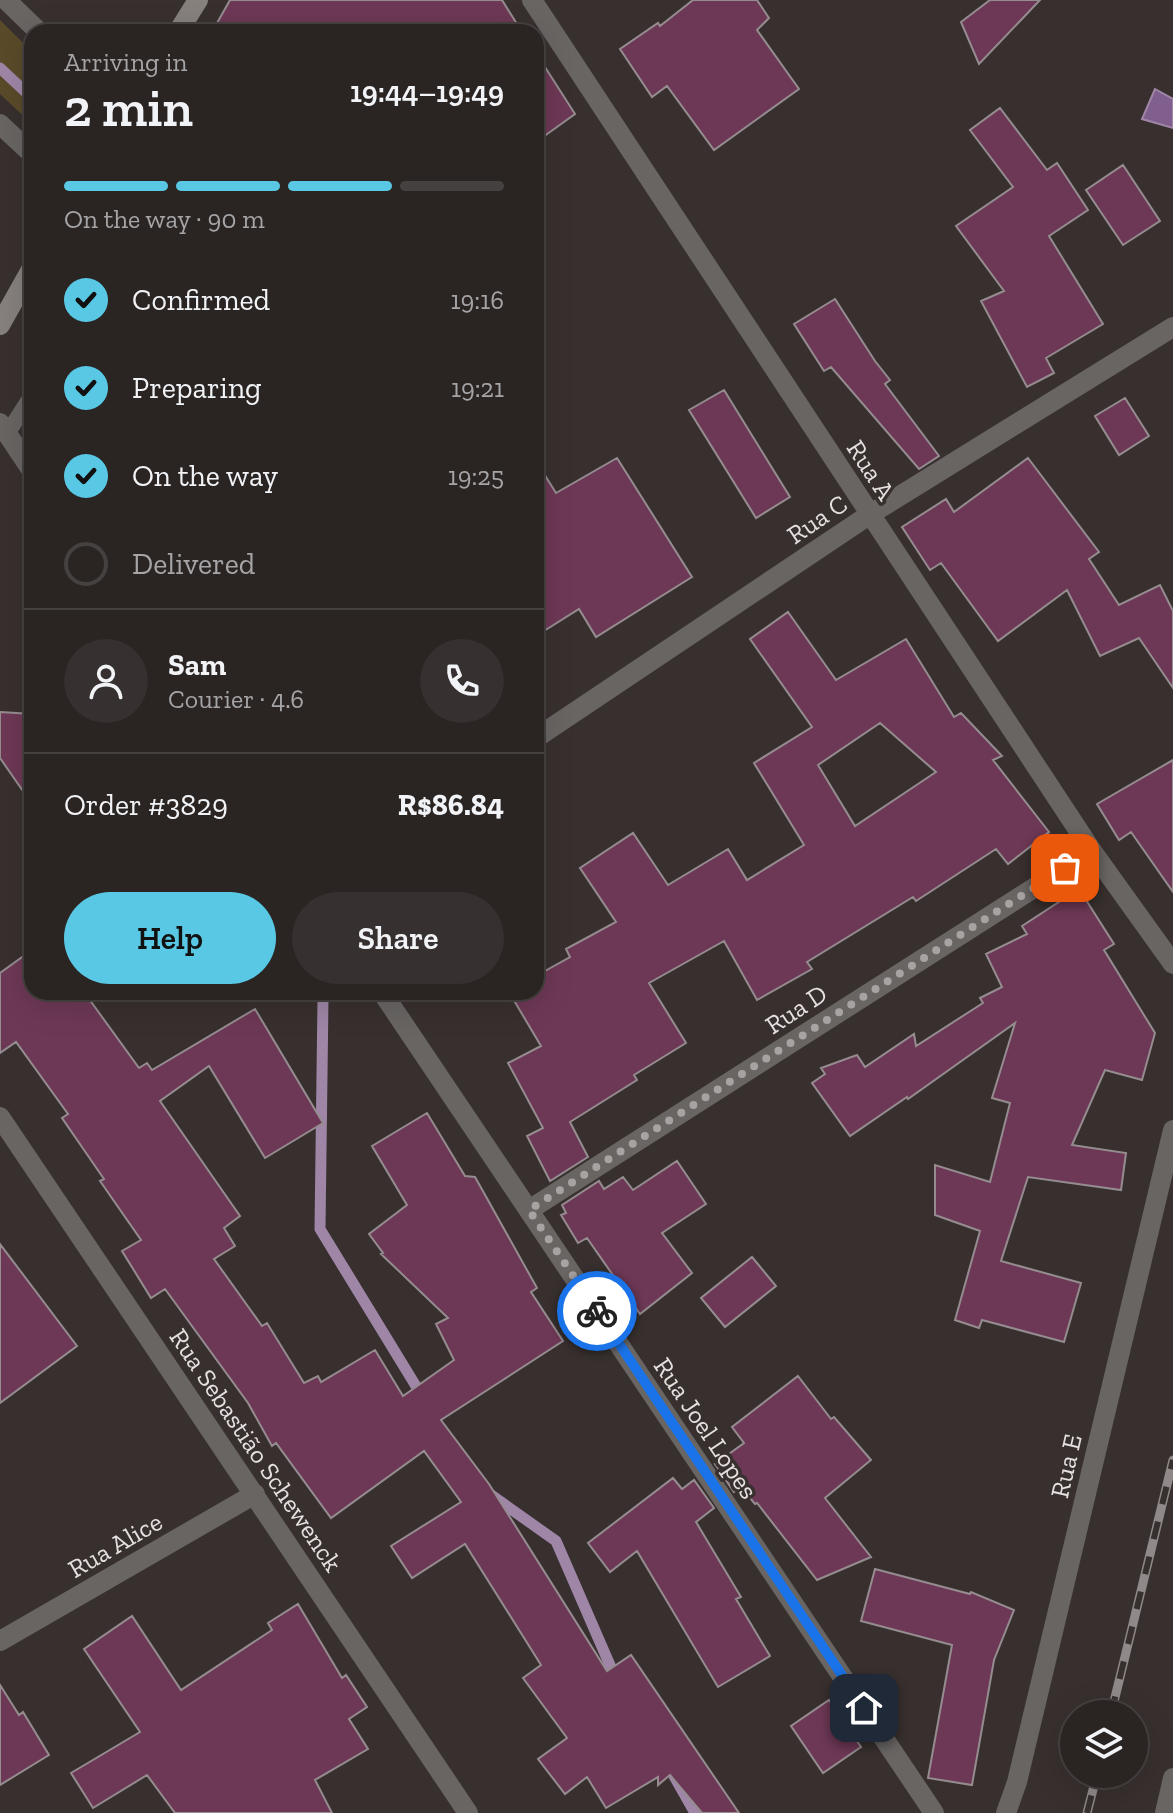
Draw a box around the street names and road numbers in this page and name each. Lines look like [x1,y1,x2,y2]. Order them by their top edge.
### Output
street label: Rua A [840,434,903,507]
street label: Rua C [781,487,853,551]
street label: Rua D [759,977,833,1041]
street label: Rua Sebastião Schewenck [163,1322,350,1578]
street label: Rua Joel Lopes [647,1351,765,1505]
street label: Rua E [1043,1431,1089,1501]
street label: Rua Alice [62,1505,168,1585]

